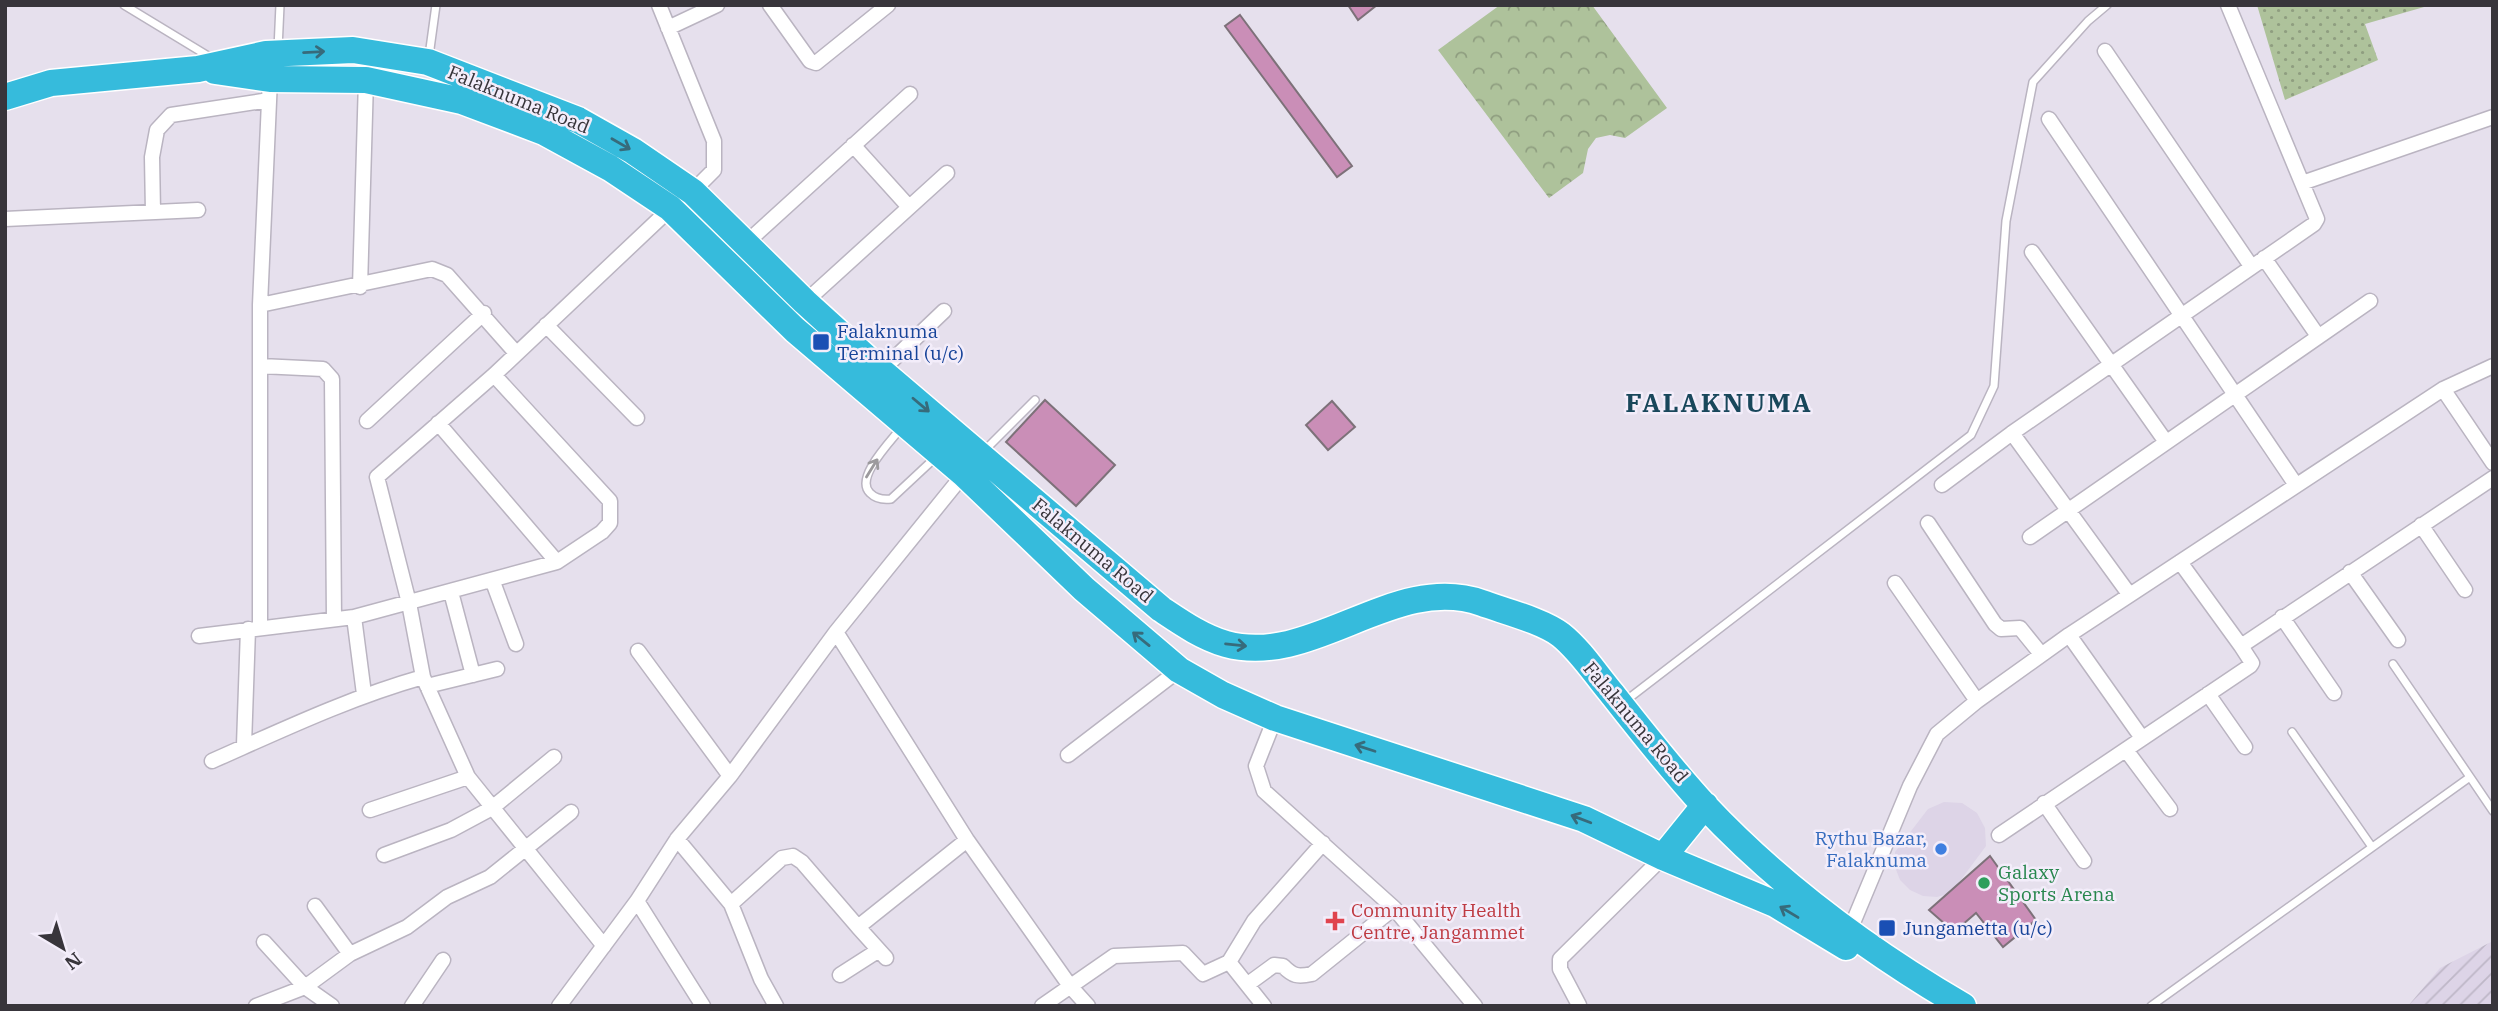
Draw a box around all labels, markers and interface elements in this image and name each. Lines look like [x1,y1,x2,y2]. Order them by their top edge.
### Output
one-way arrow [302,45,325,58]
street label: Falaknuma Road [445,60,593,138]
one-way arrow [610,137,630,151]
place label: Falaknuma Terminal (u/c) [837,319,964,365]
marker: Falaknuma Terminal (u/c) [811,332,831,352]
district label: FALAKNUMA [1625,385,1813,419]
one-way arrow [912,397,930,413]
one-way arrow [865,459,879,479]
street label: Falaknuma Road [1028,492,1158,608]
one-way arrow [1132,632,1150,647]
one-way arrow [1224,638,1247,651]
street label: Falaknuma Road [1578,657,1694,787]
one-way arrow [1355,740,1377,753]
one-way arrow [1571,811,1593,824]
place label: Rythu Bazar, Falaknuma [1815,826,1927,872]
marker: Rythu Bazar, Falaknuma [1933,841,1949,857]
place label: Galaxy Sports Arena [1998,860,2115,906]
marker: Galaxy Sports Arena [1976,875,1992,891]
place label: Community Health Centre, Jangammet [1351,898,1525,944]
one-way arrow [1779,905,1799,919]
marker: Community Health Centre, Jangammet [1325,911,1345,931]
north arrow [28,913,98,983]
place label: Jungametta (u/c) [1903,916,2053,940]
marker: Jungametta (u/c) [1877,918,1897,938]
text: N [60,947,87,975]

